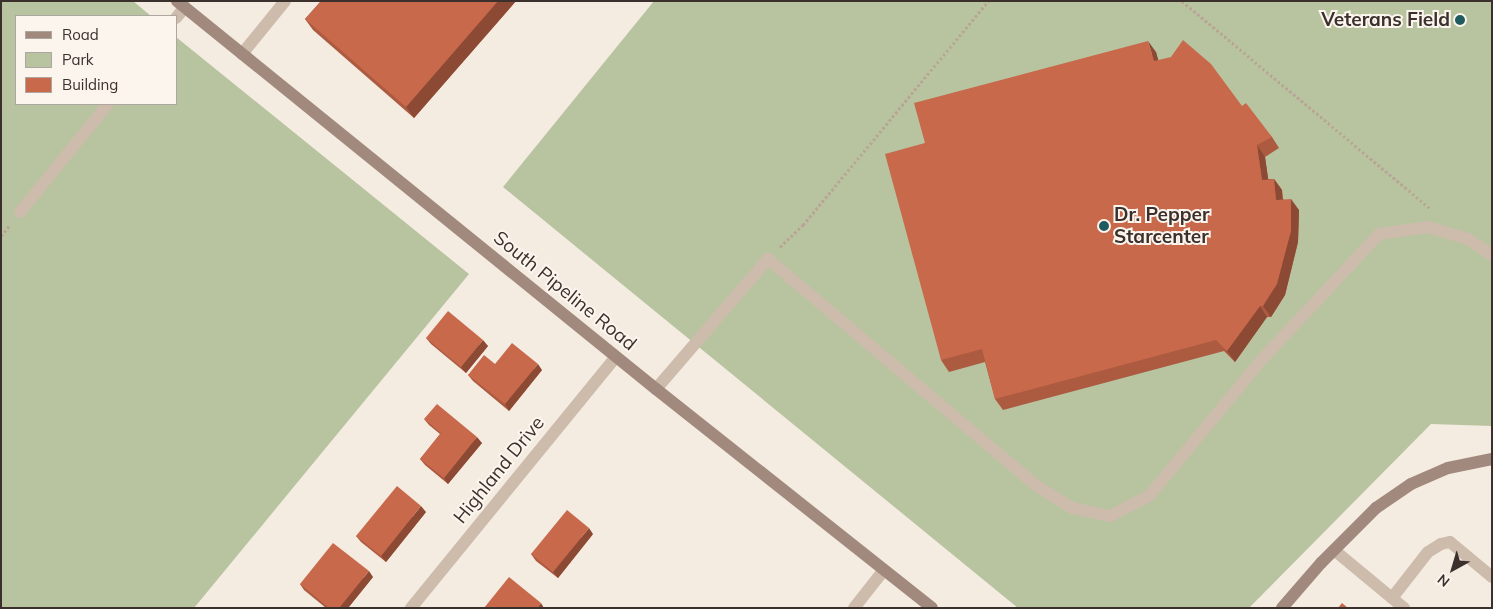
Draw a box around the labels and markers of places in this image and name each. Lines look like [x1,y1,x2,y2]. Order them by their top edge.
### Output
place label: Veterans Field [1321,9,1450,31]
marker: Veterans Field [1454,14,1466,26]
place label: Dr. Pepper Starcenter [1114,204,1209,248]
marker: Dr. Pepper Starcenter [1098,220,1110,232]

